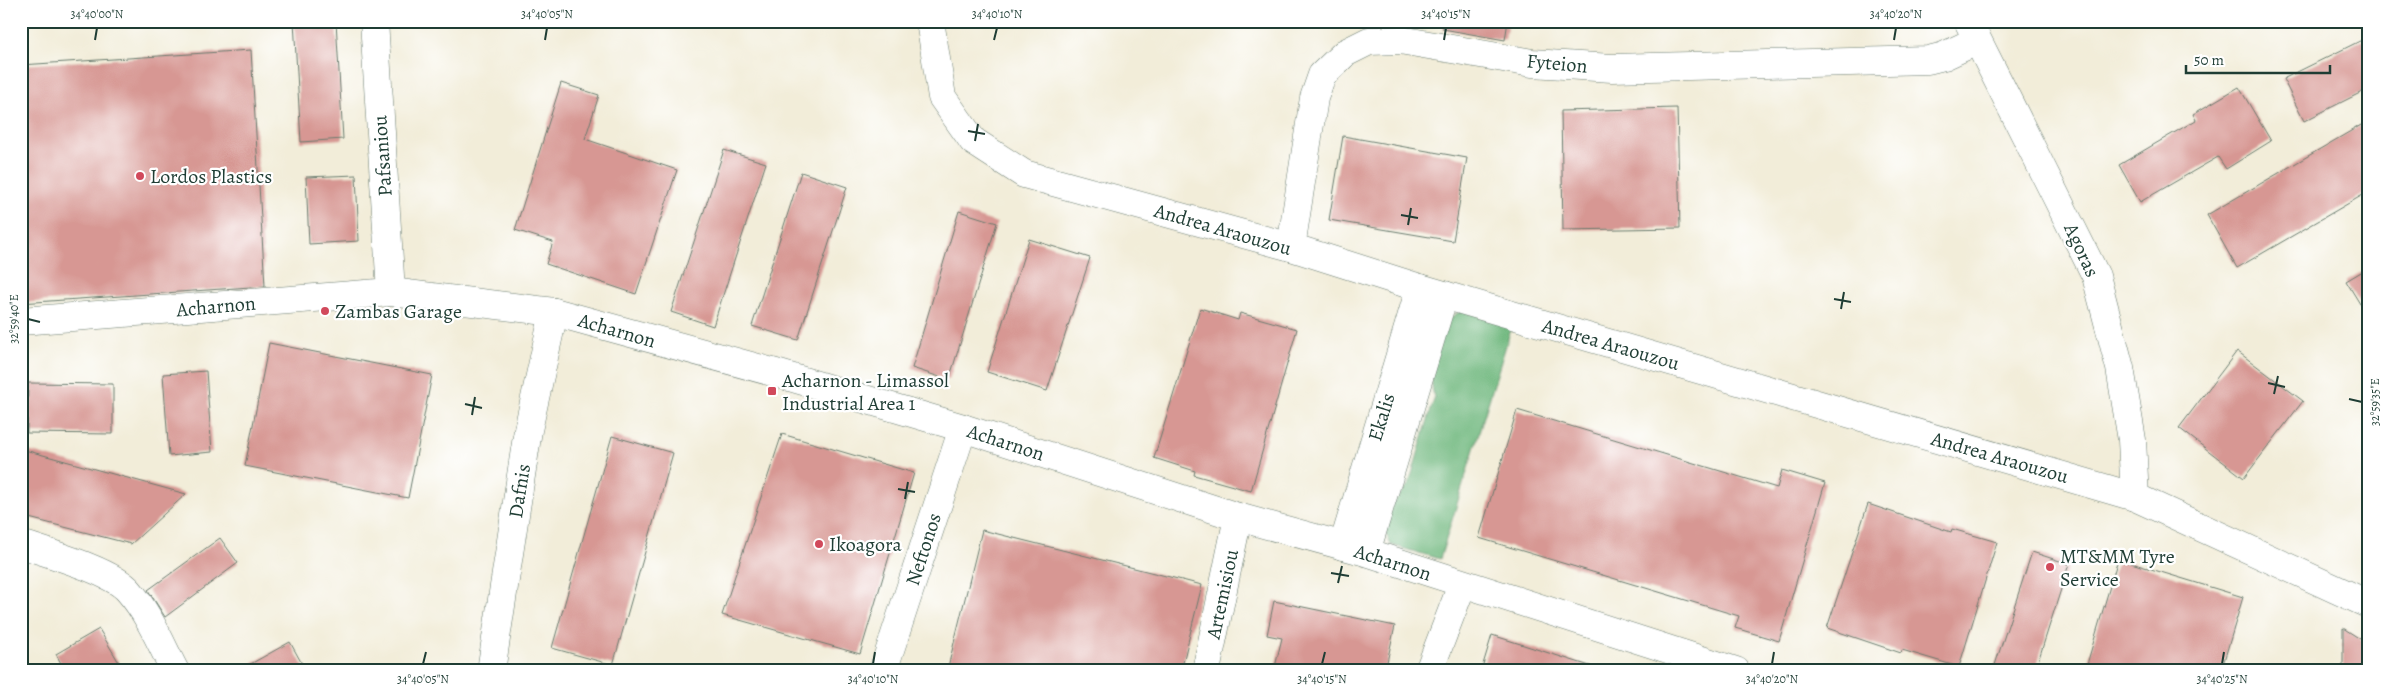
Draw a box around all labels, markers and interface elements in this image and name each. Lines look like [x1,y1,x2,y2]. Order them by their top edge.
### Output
text: 34°40'00"N [71,6,124,22]
text: 34°40'05"N [521,6,573,22]
text: 34°40'10"N [972,6,1023,22]
text: 34°40'15"N [1421,6,1471,22]
text: 34°40'20"N [1870,6,1923,22]
scale bar [2186,42,2330,74]
street label: Fyteion [1525,47,1589,80]
text: 50 m [2194,50,2224,70]
street label: Pafsaniou [366,114,399,197]
place label: Lordos Plastics [150,163,272,190]
marker: Lordos Plastics [134,170,146,182]
street label: Andrea Araouzou [1150,197,1295,262]
street label: Agoras [2057,218,2106,282]
street label: Acharnon [174,290,257,323]
text: 32°59'40"E [6,294,22,344]
place label: Zambas Garage [335,298,462,325]
marker: Zambas Garage [319,305,331,317]
street label: Acharnon [574,306,659,354]
street label: Andrea Araouzou [1538,312,1683,377]
place label: Acharnon - Limassol Industrial Area 1 [781,367,949,417]
text: 32°59'35"E [2367,378,2383,426]
marker: Acharnon - Limassol Industrial Area 1 [766,385,778,397]
street label: Ekalis [1361,390,1402,445]
street label: Acharnon [963,417,1048,468]
street label: Andrea Araouzou [1927,425,2072,490]
street label: Dafnis [502,462,537,520]
street label: Neftonos [899,509,948,589]
place label: Ikoagora [829,531,902,558]
street label: Acharnon [1350,537,1435,588]
marker: Ikoagora [813,538,825,550]
place label: MT&MM Tyre Service [2060,543,2175,593]
street label: Artemisiou [1200,547,1245,643]
marker: MT&MM Tyre Service [2044,561,2056,573]
text: 34°40'05"N [397,671,449,687]
text: 34°40'10"N [848,671,899,687]
text: 34°40'15"N [1297,671,1347,687]
text: 34°40'20"N [1746,671,1799,687]
text: 34°40'25"N [2196,671,2248,687]

